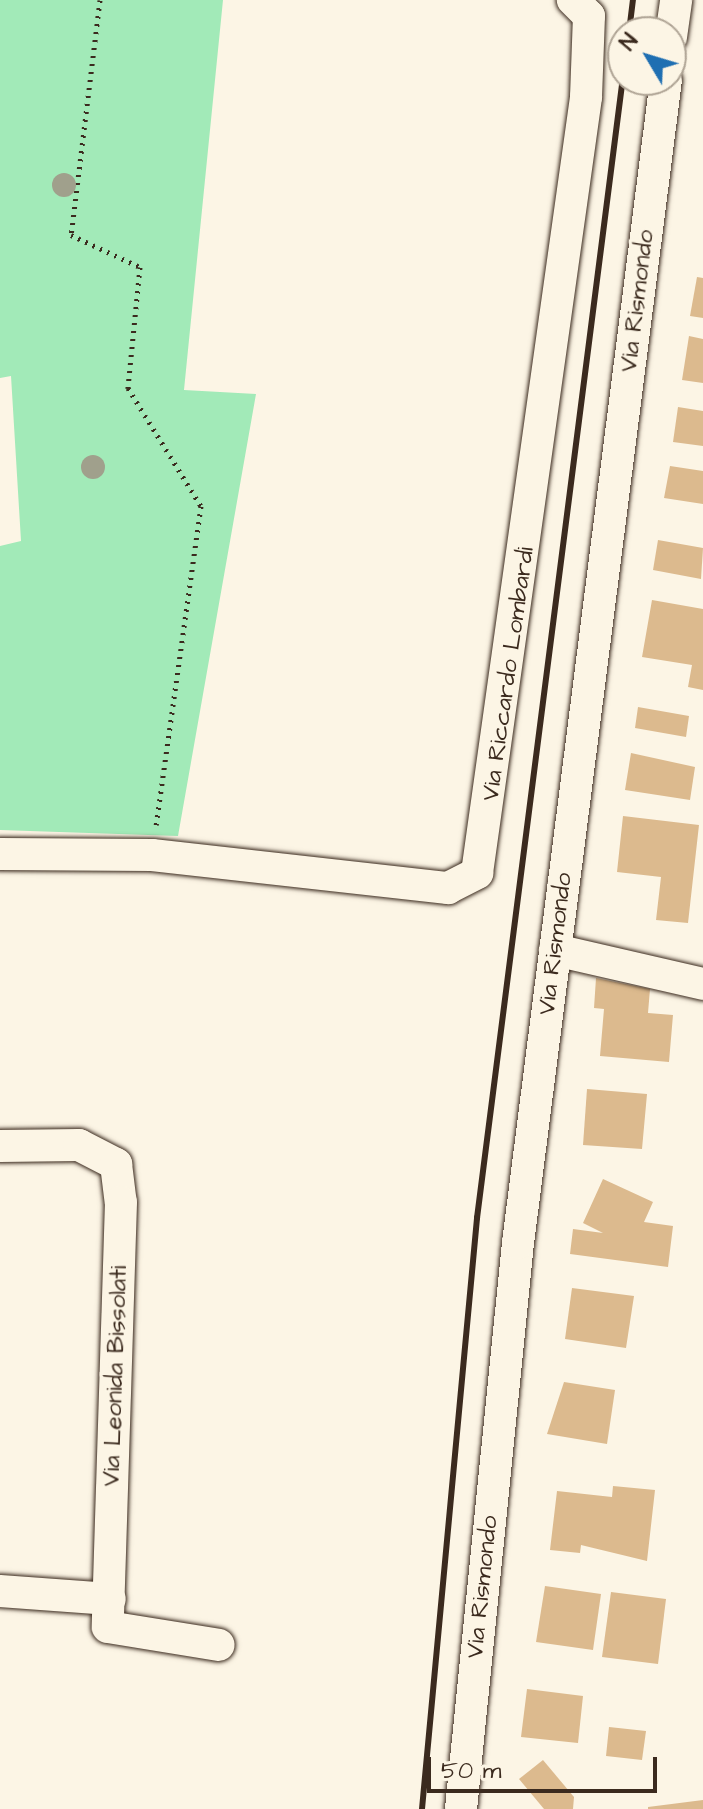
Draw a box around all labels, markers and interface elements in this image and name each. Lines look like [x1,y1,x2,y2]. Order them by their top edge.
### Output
north arrow [607,16,687,96]
text: N [613,27,646,57]
street label: Via Rismondo [615,228,661,374]
street label: Via Riccardo Lombardi [477,545,541,803]
street label: Via Rismondo [533,871,579,1017]
street label: Via Leonida Bissolati [98,1265,134,1487]
street label: Via Rismondo [461,1514,505,1660]
scale bar [431,1741,661,1791]
text: 50 m [441,1754,501,1788]

